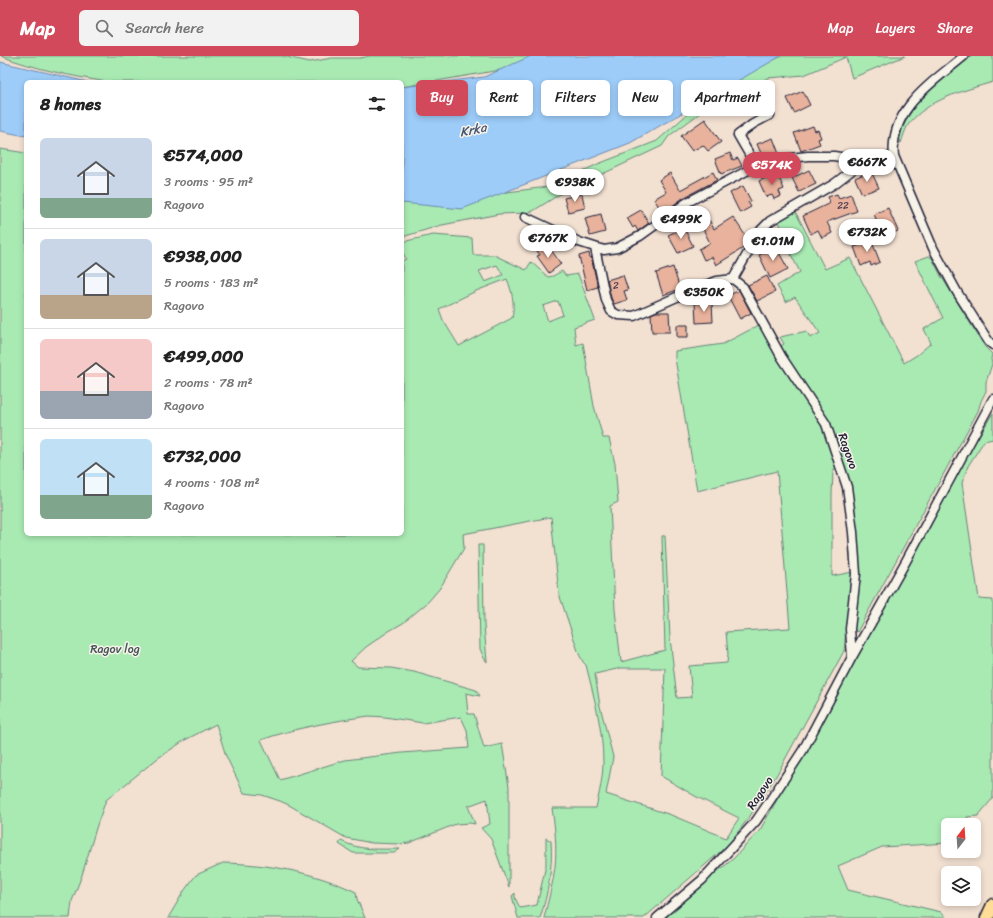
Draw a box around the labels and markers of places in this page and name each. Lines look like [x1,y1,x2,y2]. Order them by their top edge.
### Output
pin: €667K [839,149,895,183]
pin: €574K [744,152,800,186]
pin: €938K [547,169,603,203]
pin: €499K [653,206,709,240]
pin: €732K [839,219,895,253]
pin: €767K [520,225,576,259]
pin: €1.01M [740,228,806,262]
pin: €350K [676,279,732,313]

